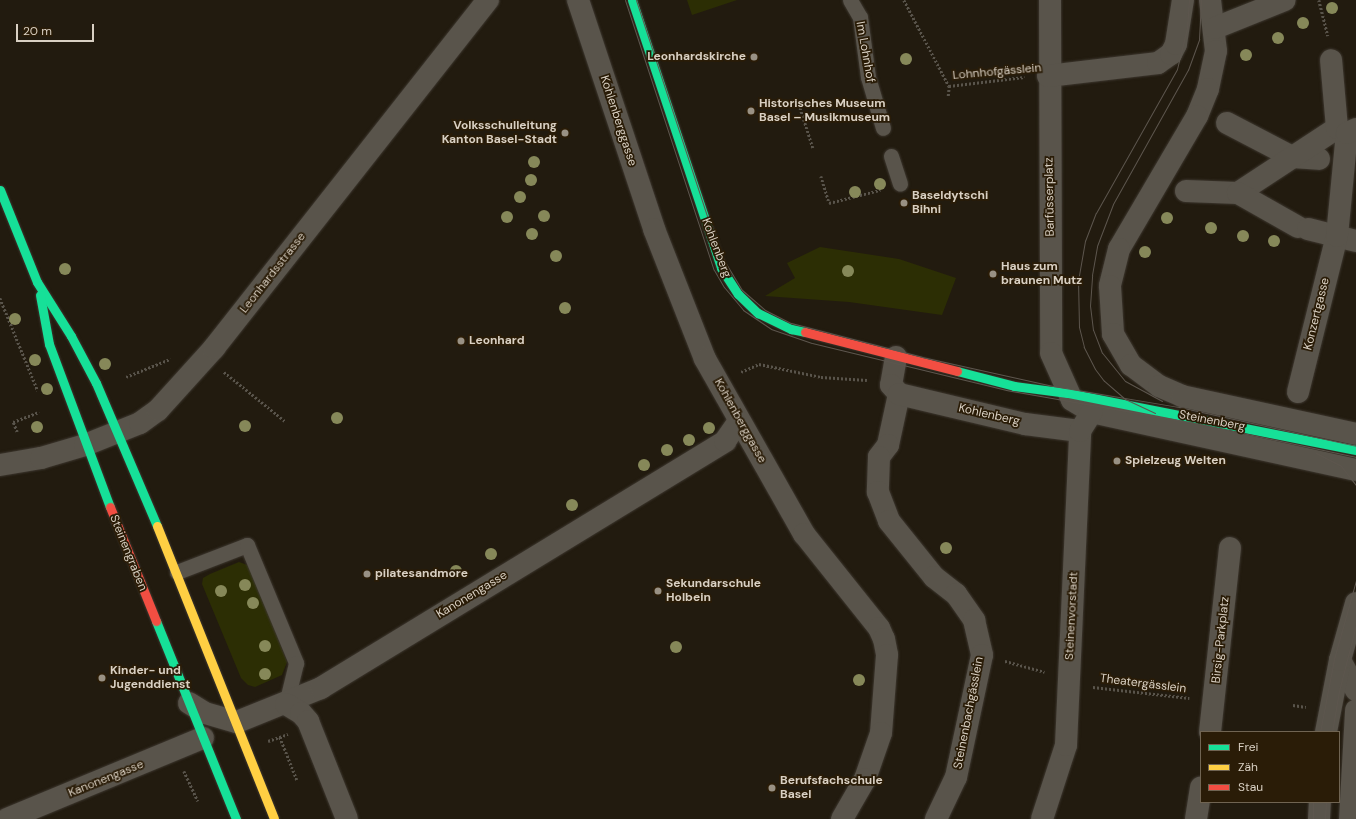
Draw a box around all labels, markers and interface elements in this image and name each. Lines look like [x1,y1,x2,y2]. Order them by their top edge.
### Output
scale bar [18,16,96,42]
street label: Im Lohnhof [853,20,877,84]
text: 20 m [23,23,52,39]
place label: Leonhardskirche [647,50,746,64]
marker: Leonhardskirche [749,52,759,62]
street label: Lohnhofgässlein [952,61,1042,83]
street label: Kohlenberggasse [597,74,639,168]
place label: Historisches Museum Basel – Musikmuseum [759,97,890,125]
marker: Historisches Museum Basel – Musikmuseum [746,106,756,116]
place label: Volksschulleitung Kanton Basel-Stadt [442,119,557,147]
marker: Volksschulleitung Kanton Basel-Stadt [560,128,570,138]
street label: Barfüsserplatz [1042,157,1058,237]
place label: Baseldytschi Bihni [912,189,988,217]
marker: Baseldytschi Bihni [899,198,909,208]
street label: Kohlenberg [698,216,734,280]
street label: Leonhardsstrasse [237,230,309,316]
place label: Haus zum braunen Mutz [1001,260,1082,288]
marker: Haus zum braunen Mutz [988,269,998,279]
street label: Konzertgasse [1301,276,1333,352]
place label: Leonhard [469,334,524,348]
marker: Leonhard [456,336,466,346]
street label: Kohlenberggasse [711,376,769,466]
street label: Kohlenberg [957,401,1021,429]
street label: Steinenberg [1178,408,1246,434]
place label: Spielzeug Welten [1125,454,1226,468]
marker: Spielzeug Welten [1112,456,1122,466]
street label: Steinengraben [106,513,150,593]
place label: pilatesandmore [375,567,468,581]
street label: Kanonengasse [434,568,510,622]
marker: pilatesandmore [362,569,372,579]
street label: Steinenvorstadt [1062,571,1082,661]
place label: Sekundarschule Holbein [666,577,761,605]
marker: Sekundarschule Holbein [653,586,663,596]
street label: Birsig-Parkplatz [1209,596,1233,684]
street label: Steinenbachgässlein [951,656,987,770]
place label: Kinder- und Jugenddienst [110,664,190,692]
street label: Theatergässlein [1099,672,1187,696]
marker: Kinder- und Jugenddienst [97,673,107,683]
legend [1200,731,1340,803]
text: Frei [1238,739,1258,755]
street label: Kanonengasse [66,757,146,801]
text: Zäh [1238,759,1258,775]
place label: Berufsfachschule Basel [780,774,883,802]
text: Stau [1238,779,1263,795]
marker: Berufsfachschule Basel [767,783,777,793]

